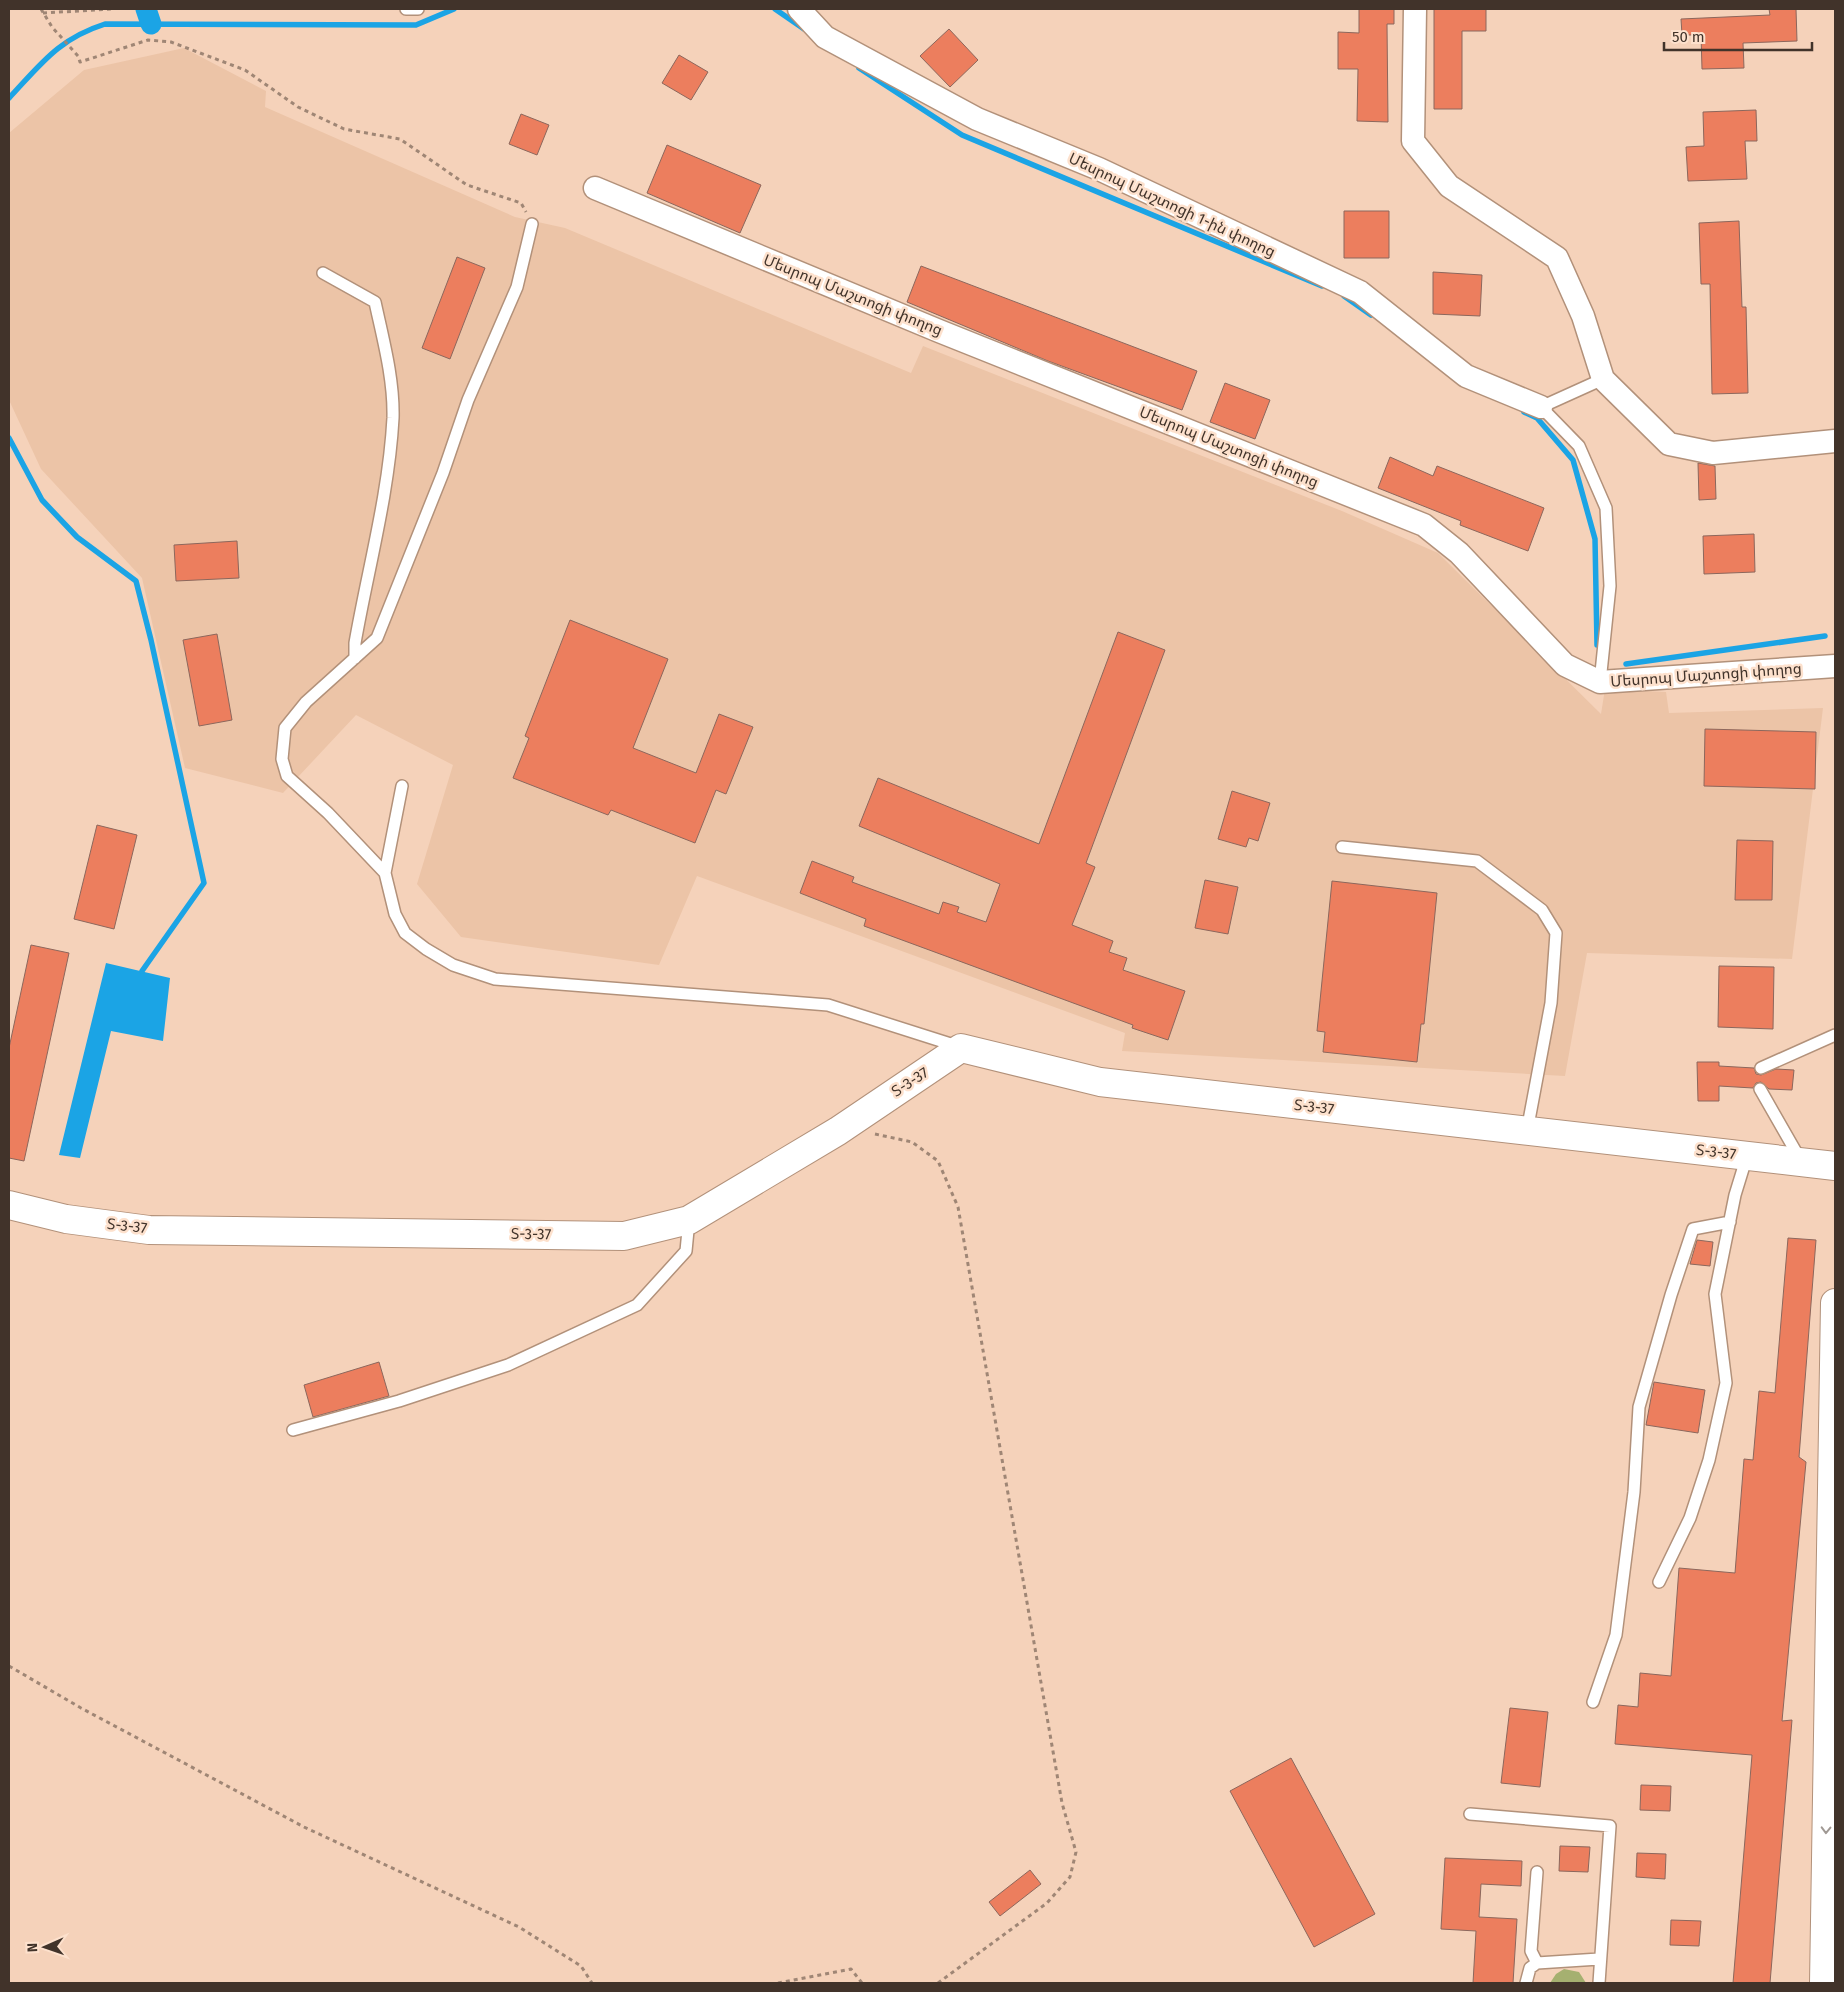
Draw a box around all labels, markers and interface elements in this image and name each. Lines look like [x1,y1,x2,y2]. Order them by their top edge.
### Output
scale bar [1664,20,1812,52]
text: 50 m [1672,28,1705,46]
street label: Մեսրոպ Մաշտոցի 1-ին փողոց [1066,149,1278,261]
street label: Մեսրոպ Մաշտոցի փողոց [761,251,945,339]
street label: Մեսրոպ Մաշտոցի փողոց [1137,403,1321,491]
street label: Մեսրոպ Մաշտոցի փողոց [1610,659,1802,691]
street label: Տ-3-37 [888,1063,932,1101]
street label: Տ-3-37 [1293,1096,1335,1118]
street label: Տ-3-37 [1695,1141,1737,1163]
street label: Տ-3-37 [106,1215,148,1237]
street label: Տ-3-37 [511,1225,552,1243]
one-way arrow [1821,1826,1831,1834]
north arrow [20,1922,70,1972]
text: N [24,1942,41,1952]

